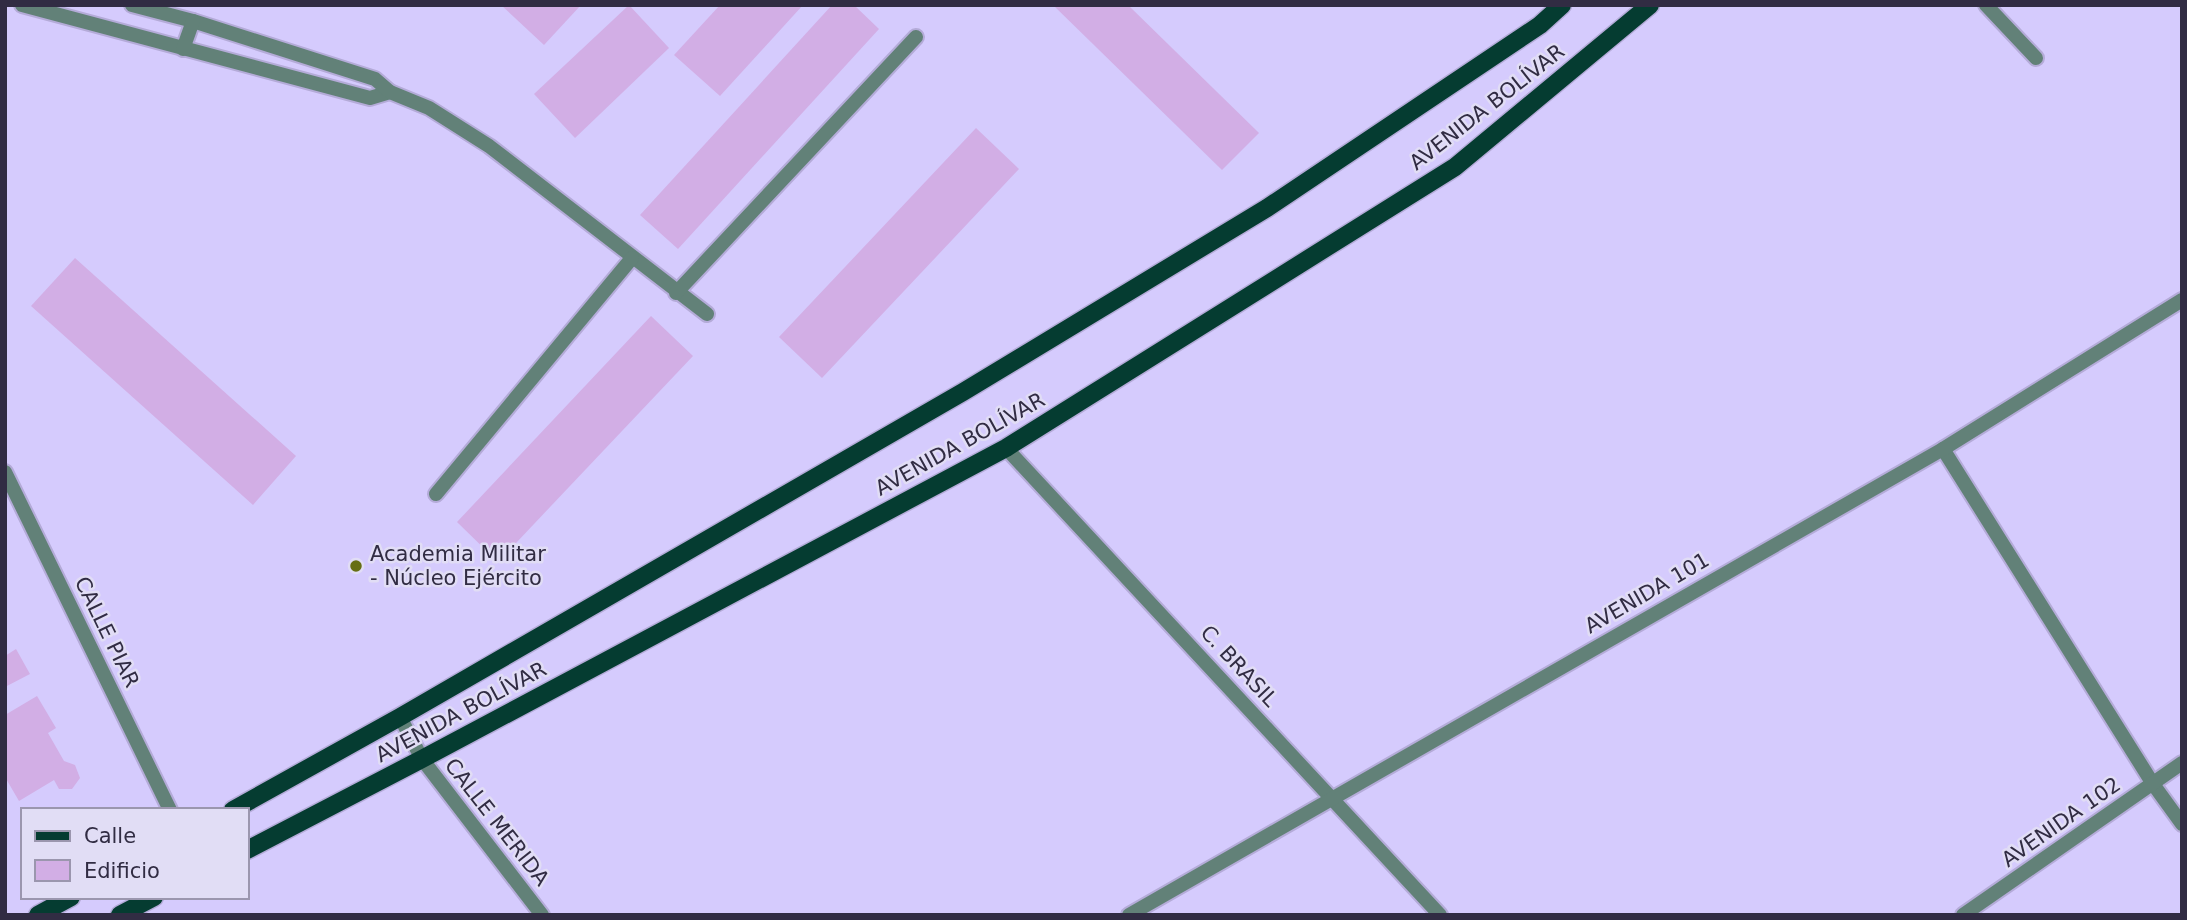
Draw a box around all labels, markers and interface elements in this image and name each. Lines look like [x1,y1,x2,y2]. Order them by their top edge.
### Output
street label: AVENIDA BOLÍVAR [1404,38,1569,175]
street label: AVENIDA BOLÍVAR [871,387,1049,501]
place label: Academia Militar - Núcleo Ejército [370,542,546,590]
street label: AVENIDA 101 [1581,548,1713,638]
marker: Academia Militar - Núcleo Ejército [348,558,364,574]
street label: CALLE PIAR [70,573,144,691]
street label: C. BRASIL [1196,621,1283,712]
street label: AVENIDA BOLÍVAR [371,656,550,767]
street label: CALLE MERIDA [440,754,554,891]
street label: AVENIDA 102 [1997,772,2125,872]
legend [21,808,248,899]
text: Calle [84,824,136,848]
text: Edificio [84,859,160,883]

